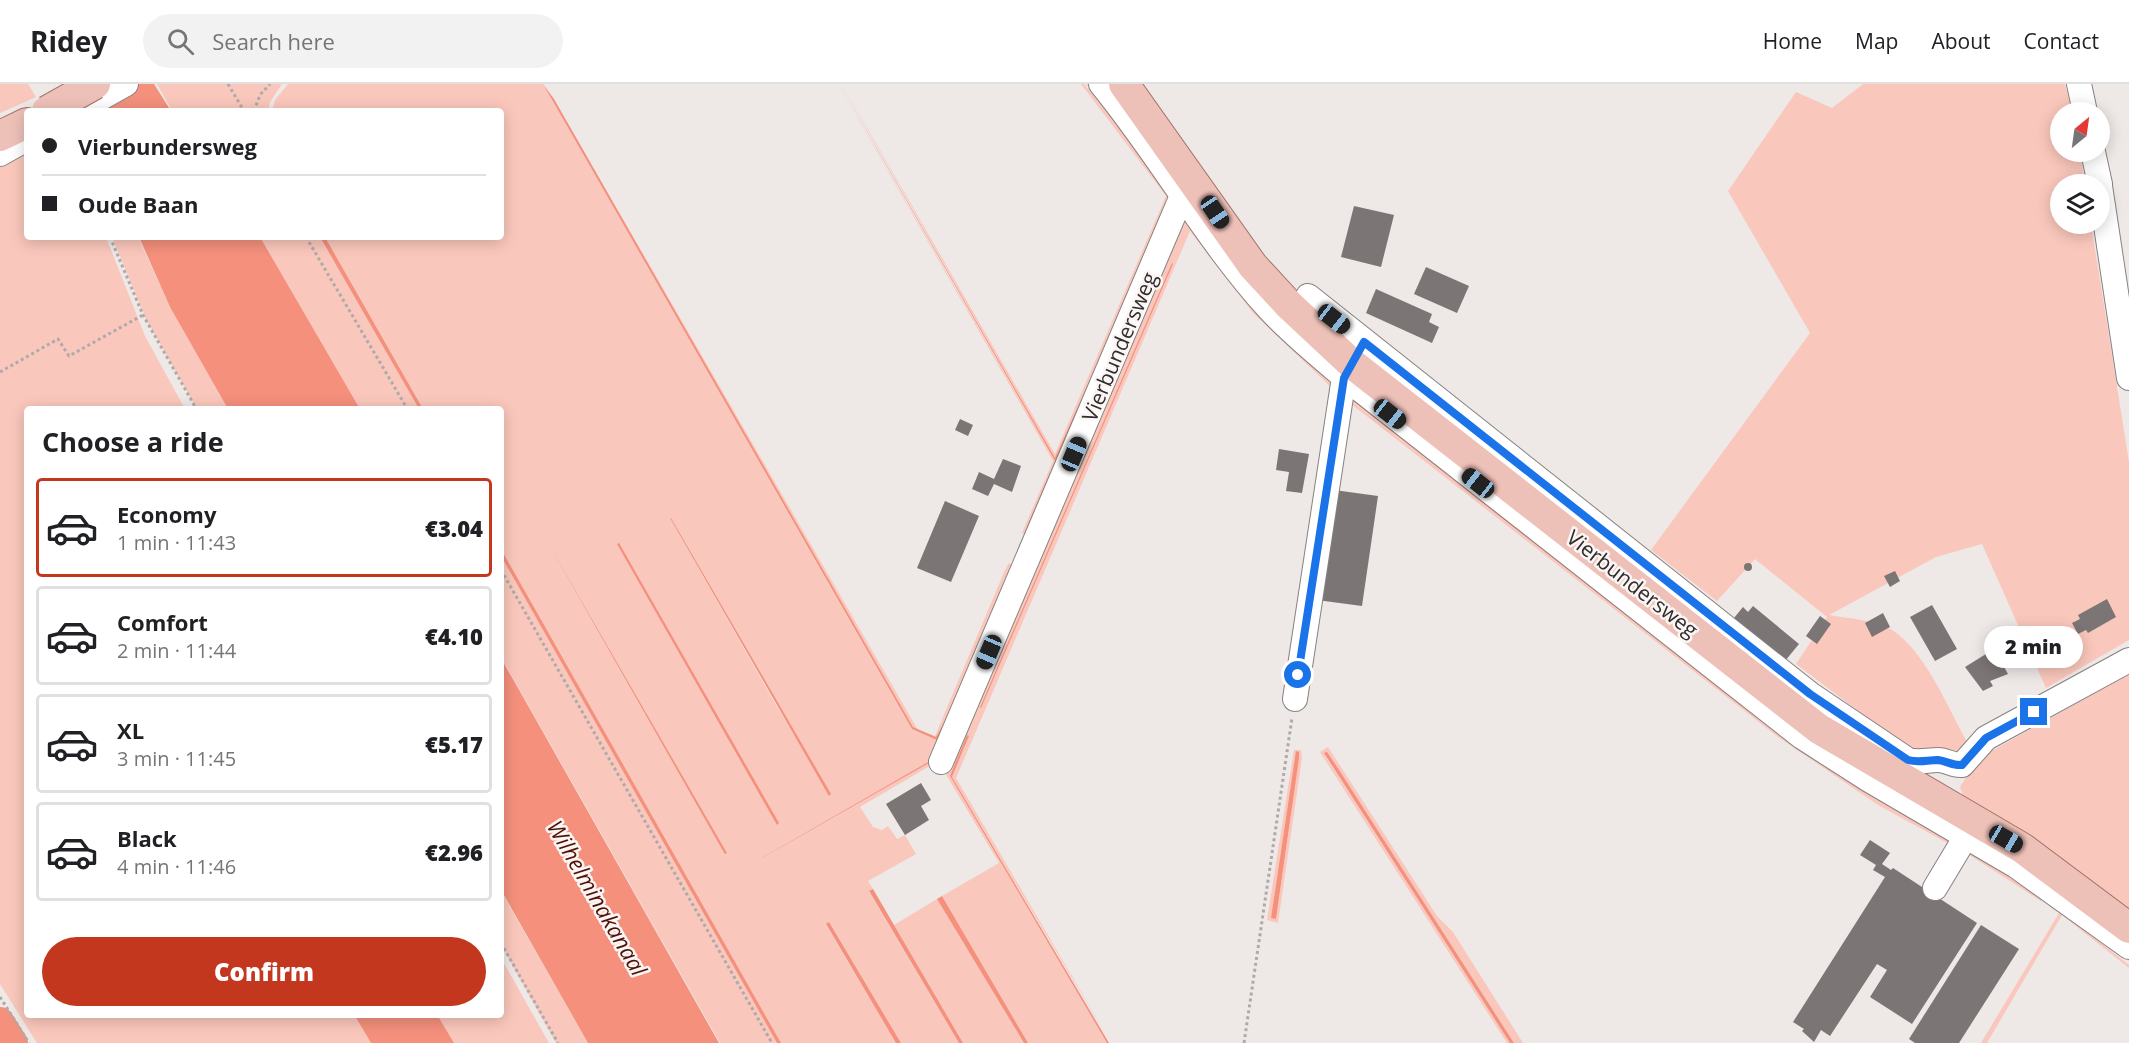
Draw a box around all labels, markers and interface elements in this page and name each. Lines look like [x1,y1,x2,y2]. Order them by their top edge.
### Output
search box [143,14,563,68]
text: Ridey [30,22,107,60]
icon: search [164,25,197,58]
text: Search here [212,26,335,56]
text: Home [1763,27,1822,55]
text: Map [1855,27,1898,55]
text: About [1931,27,1991,55]
text: Contact [2024,27,2099,55]
north arrow [2050,102,2110,162]
map controls [2050,102,2110,234]
text: Vierbundersweg [78,131,257,161]
button: layers [2050,174,2110,234]
text: Oude Baan [78,189,198,219]
car [1197,192,1233,232]
street label: Vierbundersweg [1075,268,1163,425]
car [1314,301,1354,337]
car [1370,396,1410,432]
text: Choose a ride [42,423,224,460]
car [1059,434,1089,474]
car [1458,465,1498,501]
text: Economy [117,499,216,529]
icon: car [45,501,99,555]
text: €3.04 [425,513,483,543]
street label: Vierbundersweg [1561,523,1704,643]
text: 1 min · 11:43 [117,529,236,556]
text: Comfort [117,607,208,637]
icon: car [45,609,99,663]
text: €4.10 [425,621,483,651]
callout: 2 min [1984,625,2084,667]
car [974,632,1004,672]
text: 2 min [2005,633,2062,660]
text: 2 min · 11:44 [117,637,236,664]
route start [1284,661,1311,688]
route end [2020,698,2047,725]
text: XL [117,715,144,745]
icon: car [45,717,99,771]
text: €5.17 [425,729,483,759]
text: 3 min · 11:45 [117,745,236,772]
water label: Wilhelminakanaal [541,814,655,981]
car [1986,822,2026,856]
text: Black [117,823,177,853]
icon: car [45,825,99,879]
text: €2.96 [425,837,483,867]
text: 4 min · 11:46 [117,853,236,880]
button: Confirm [42,937,486,1006]

